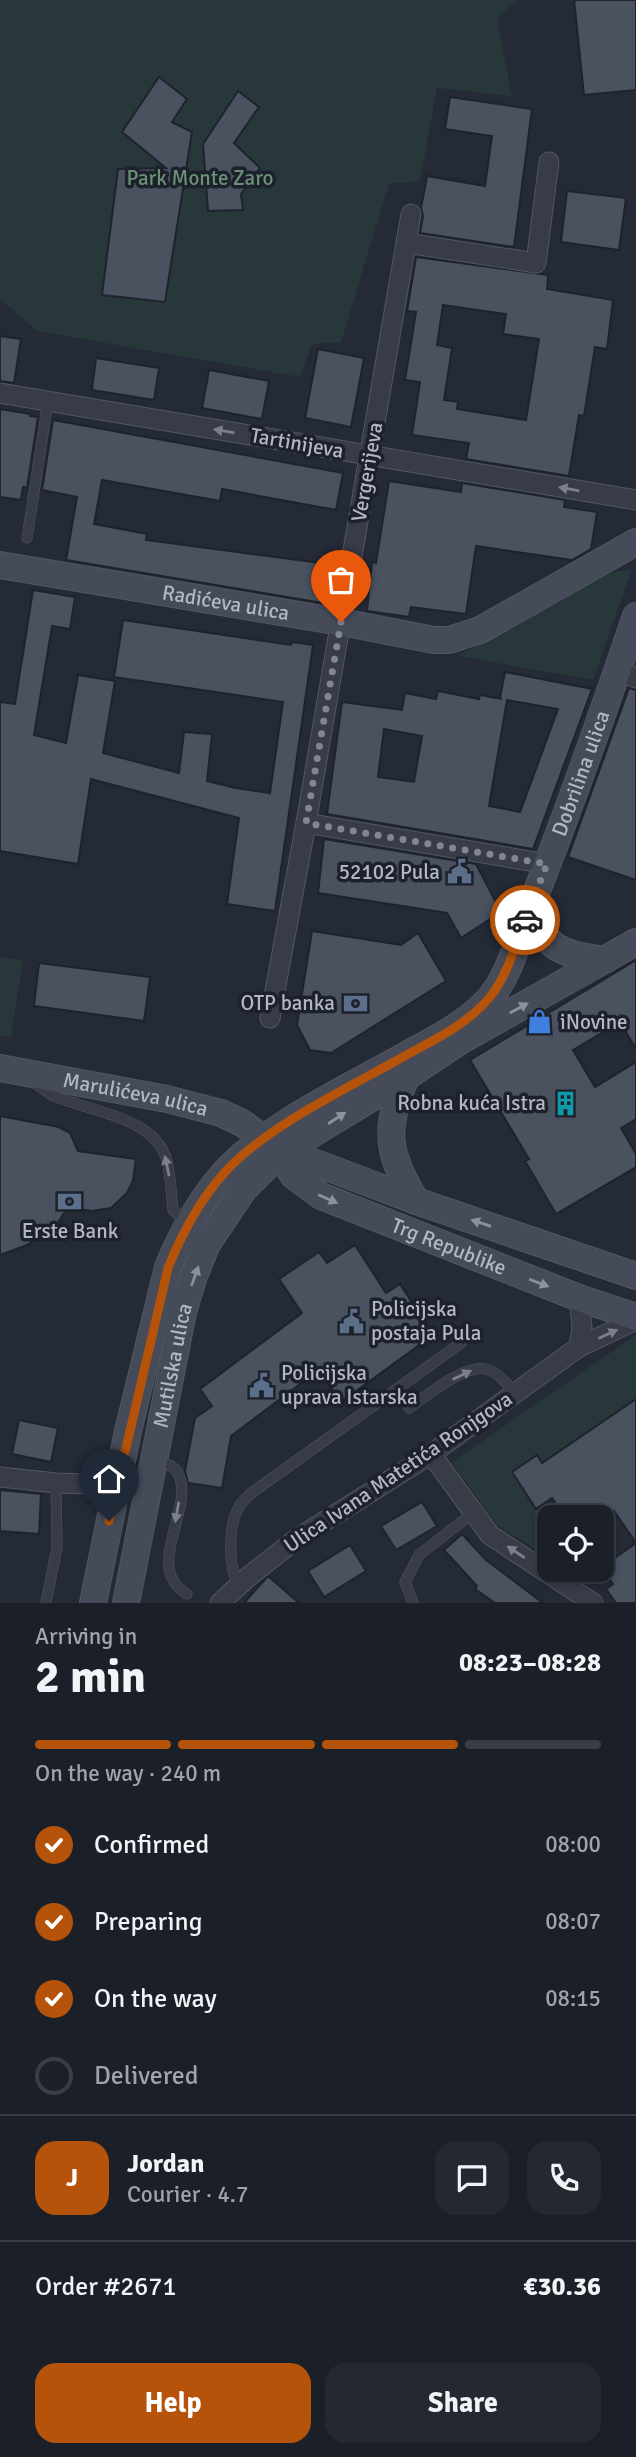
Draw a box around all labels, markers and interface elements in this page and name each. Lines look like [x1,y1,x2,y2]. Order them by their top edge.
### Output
park label: Park Monte Zaro [127,165,273,191]
street label: Vergerijeva [345,420,389,524]
street label: Tartinijeva [248,422,346,464]
one-way arrow [212,425,234,436]
one-way arrow [558,483,580,494]
pin [311,550,371,622]
icon: bag [322,561,360,599]
street label: Radićeva ulica [160,579,291,626]
street label: Dobrilina ulica [546,707,615,840]
public building icon: 52102 Pula [446,858,474,886]
place label: 52102 Pula [339,859,440,885]
courier [490,885,560,955]
icon: car [506,901,544,939]
bank icon: OTP banka [341,989,369,1017]
place label: OTP banka [241,990,335,1016]
one-way arrow [510,1002,529,1014]
shop icon: iNovine [526,1008,554,1036]
place label: iNovine [560,1009,628,1035]
street label: Marulićeva ulica [61,1067,211,1122]
building icon: Robna kuća Istra [552,1089,580,1117]
place label: Robna kuća Istra [397,1090,546,1116]
one-way arrow [328,1112,347,1125]
one-way arrow [161,1154,172,1176]
bank icon: Erste Bank [56,1188,84,1216]
one-way arrow [318,1193,338,1205]
street label: Trg Republike [388,1212,510,1281]
one-way arrow [470,1217,491,1228]
place label: Erste Bank [22,1218,119,1244]
one-way arrow [189,1265,200,1286]
one-way arrow [529,1278,550,1289]
place label: Policijska postaja Pula [371,1296,481,1346]
street label: Mutilska ulica [148,1300,198,1430]
public building icon: Policijska postaja Pula [337,1307,365,1335]
one-way arrow [598,1328,618,1339]
place label: Policijska uprava Istarska [281,1360,418,1410]
one-way arrow [453,1369,473,1381]
public building icon: Policijska uprava Istarska [247,1371,275,1399]
street label: Ulica Ivana Matetića Ronjgova [279,1386,517,1558]
pin [79,1449,139,1521]
icon: home [90,1460,128,1498]
one-way arrow [172,1501,183,1523]
map controls [537,1505,614,1582]
button: locate [537,1505,614,1582]
one-way arrow [506,1545,526,1558]
text: Arriving in [35,1622,137,1651]
text: 08:23–08:28 [459,1647,601,1679]
text: 2 min [35,1649,146,1705]
text: On the way · 240 m [35,1759,221,1788]
icon: check [35,1826,73,1864]
text: Confirmed [94,1829,209,1861]
text: 08:00 [545,1830,601,1859]
icon: check [35,1903,73,1941]
text: Preparing [94,1906,202,1938]
text: 08:07 [545,1907,601,1936]
icon: check [35,1980,73,2018]
text: On the way [94,1983,217,2015]
text: 08:15 [545,1984,601,2013]
text: Delivered [94,2060,199,2092]
button: chat [435,2141,509,2215]
button: phone [527,2141,601,2215]
text: Jordan [127,2148,204,2180]
text: J [66,2162,78,2194]
text: Courier · 4.7 [127,2180,248,2209]
text: Order #2671 [35,2271,176,2303]
text: €30.36 [523,2271,601,2303]
button: Help [35,2363,311,2443]
button: Share [325,2363,601,2443]

